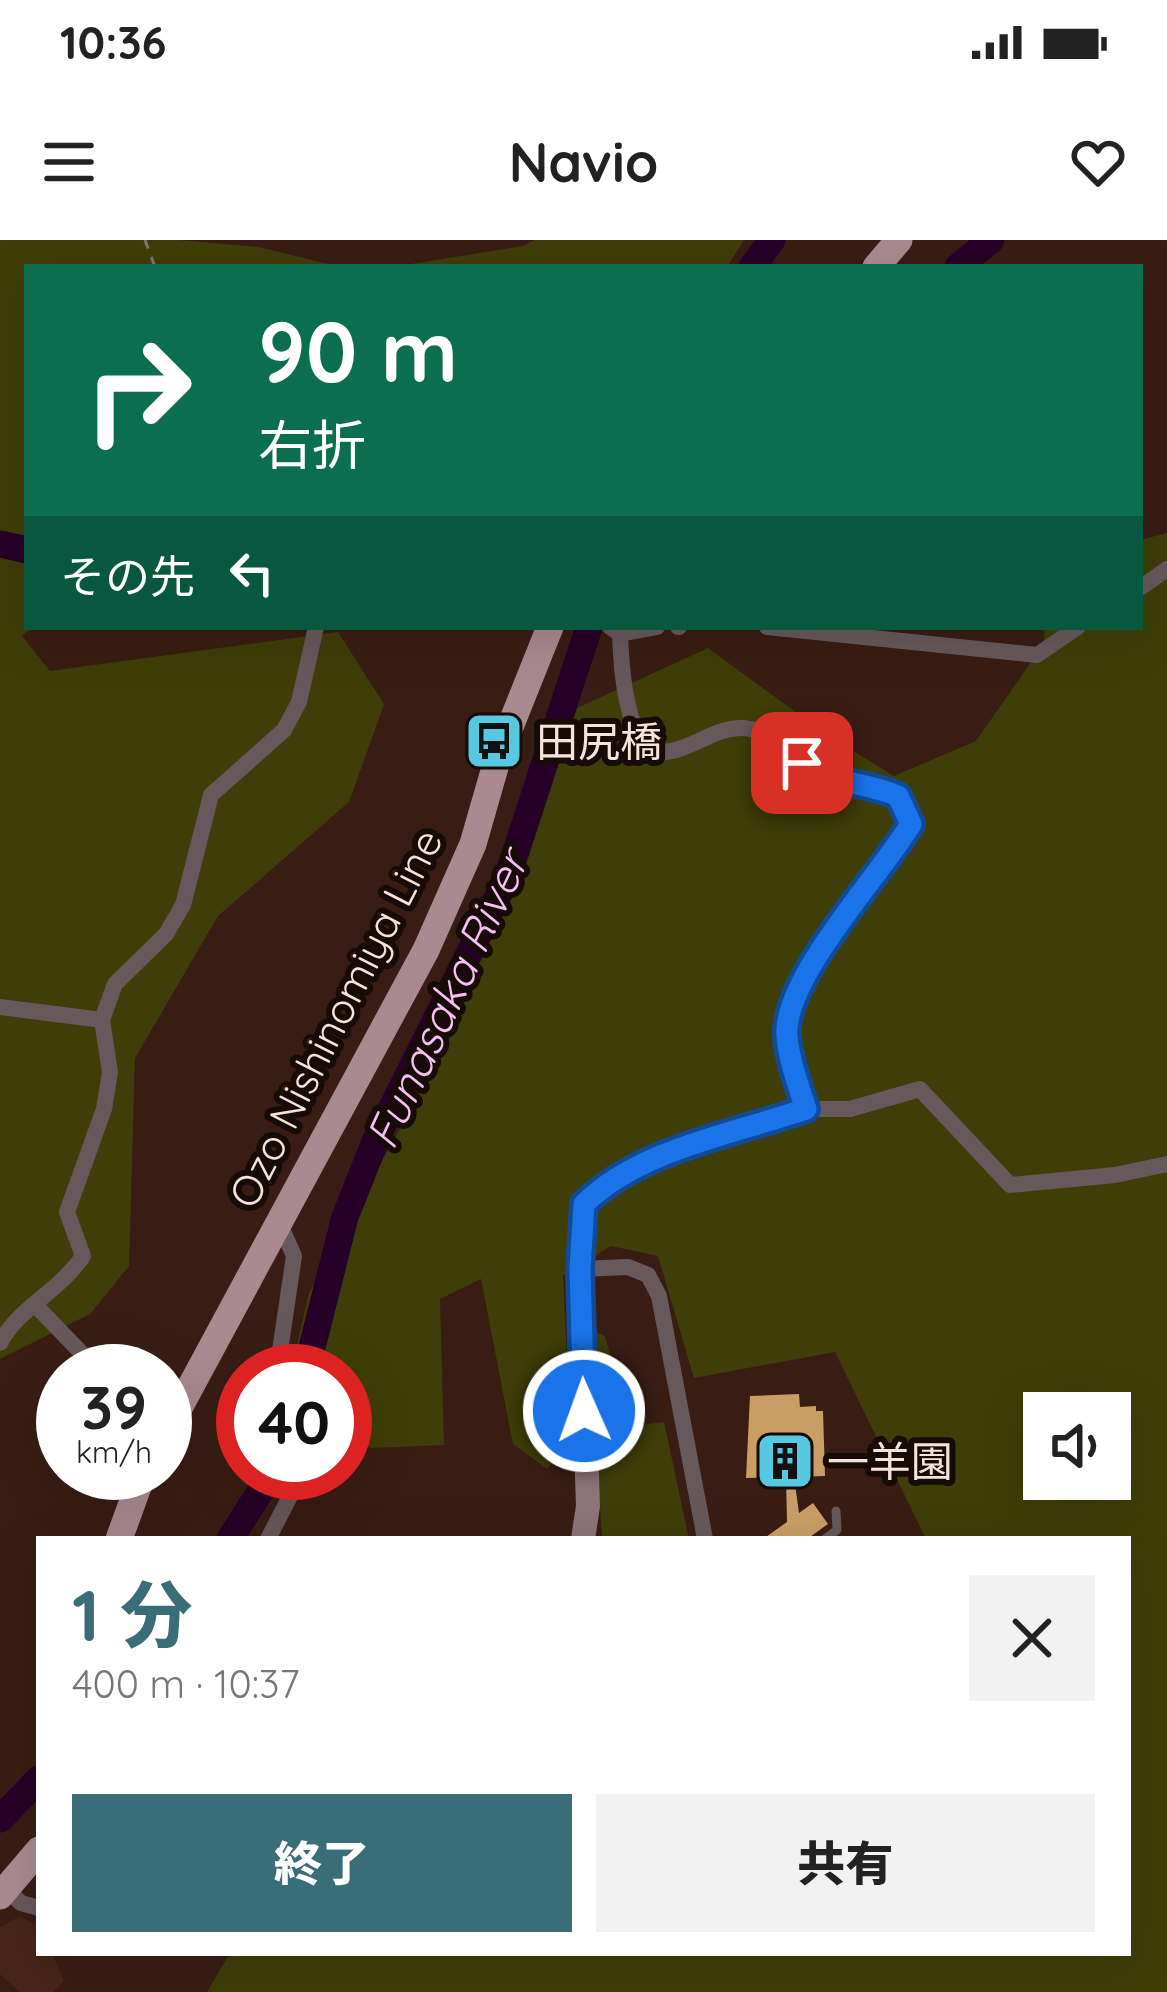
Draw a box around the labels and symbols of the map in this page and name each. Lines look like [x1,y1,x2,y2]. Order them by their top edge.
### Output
bus stop icon: 田尻橋 [463,710,525,772]
pin [751,712,853,814]
place label: 田尻橋 [536,715,662,768]
street label: Ozo Nishinomiya Line [217,820,453,1216]
water label: Funasaka River [353,836,542,1157]
speed limit sign: 40 [216,1344,372,1500]
position arrow [521,1348,647,1474]
building icon: 一羊園 [754,1430,816,1492]
place label: 一羊園 [827,1435,953,1488]

